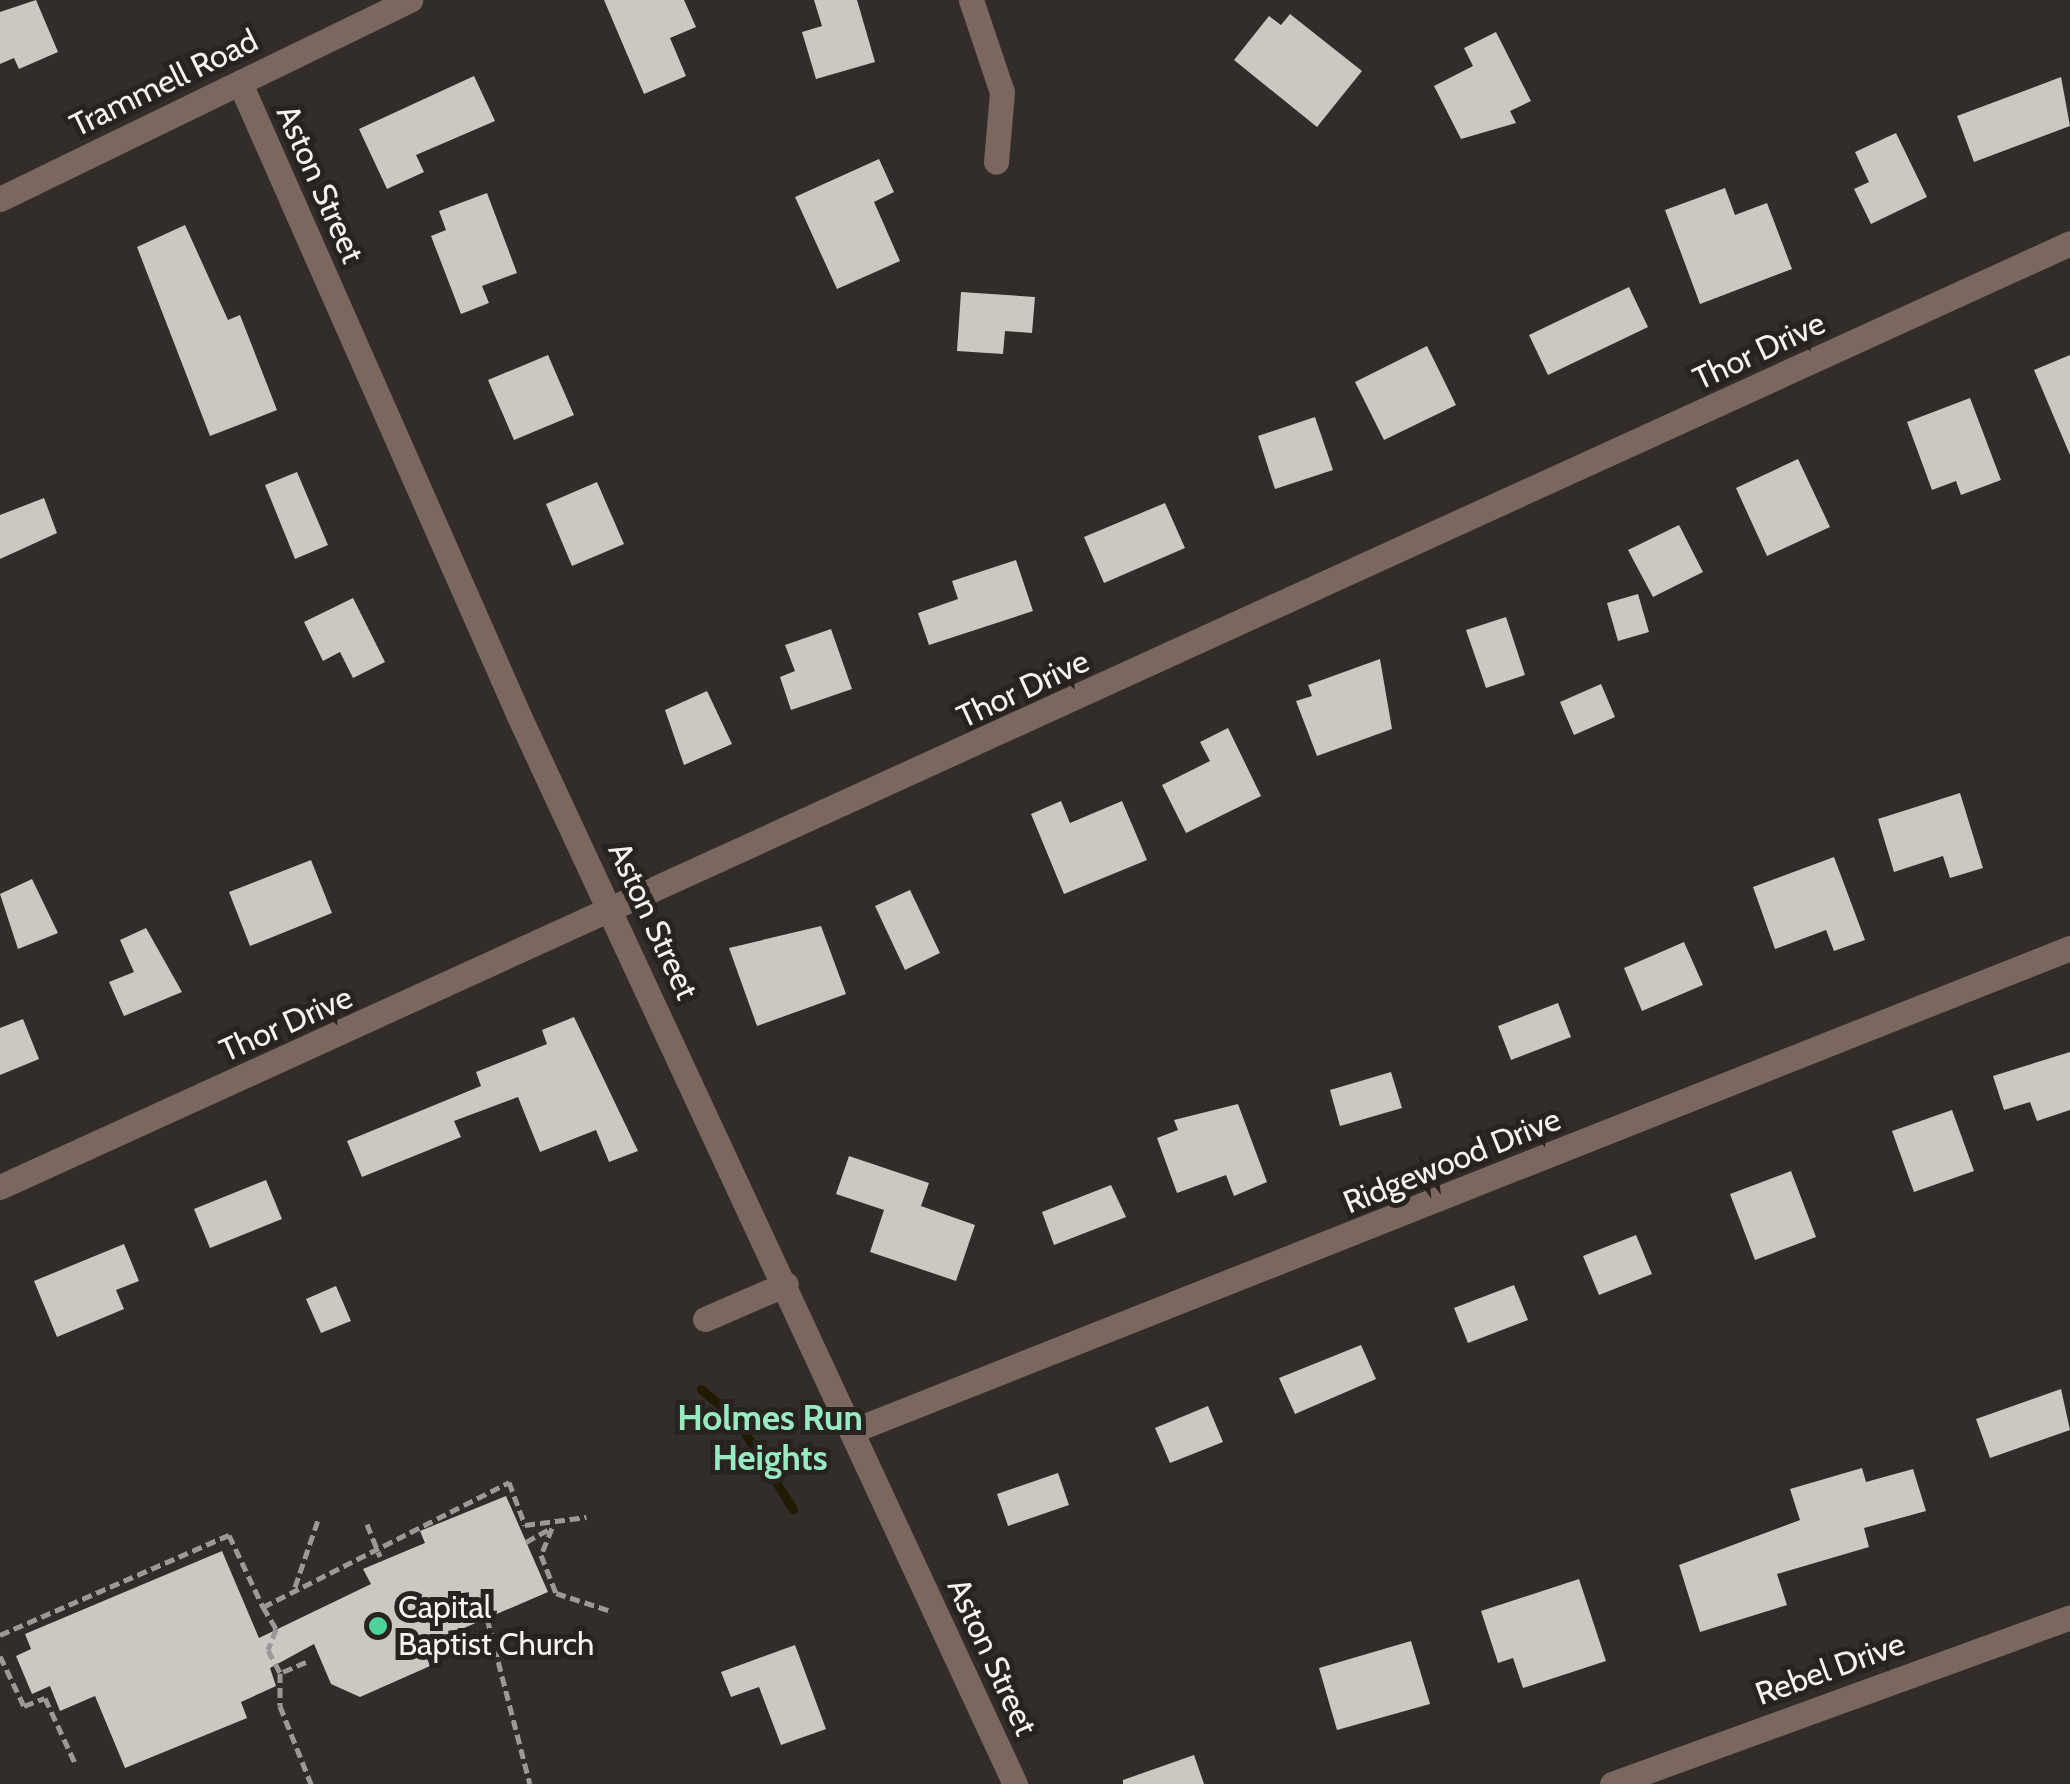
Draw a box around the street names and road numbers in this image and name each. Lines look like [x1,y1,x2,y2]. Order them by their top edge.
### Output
street label: Trammell Road [64,21,264,145]
street label: Aston Street [268,99,372,269]
street label: Thor Drive [1687,304,1831,398]
street label: Thor Drive [951,642,1095,736]
street label: Aston Street [600,837,706,1005]
street label: Thor Drive [214,978,358,1070]
street label: Ridgewood Drive [1338,1100,1566,1222]
street label: Aston Street [939,1573,1045,1741]
street label: Rebel Drive [1750,1624,1910,1714]

